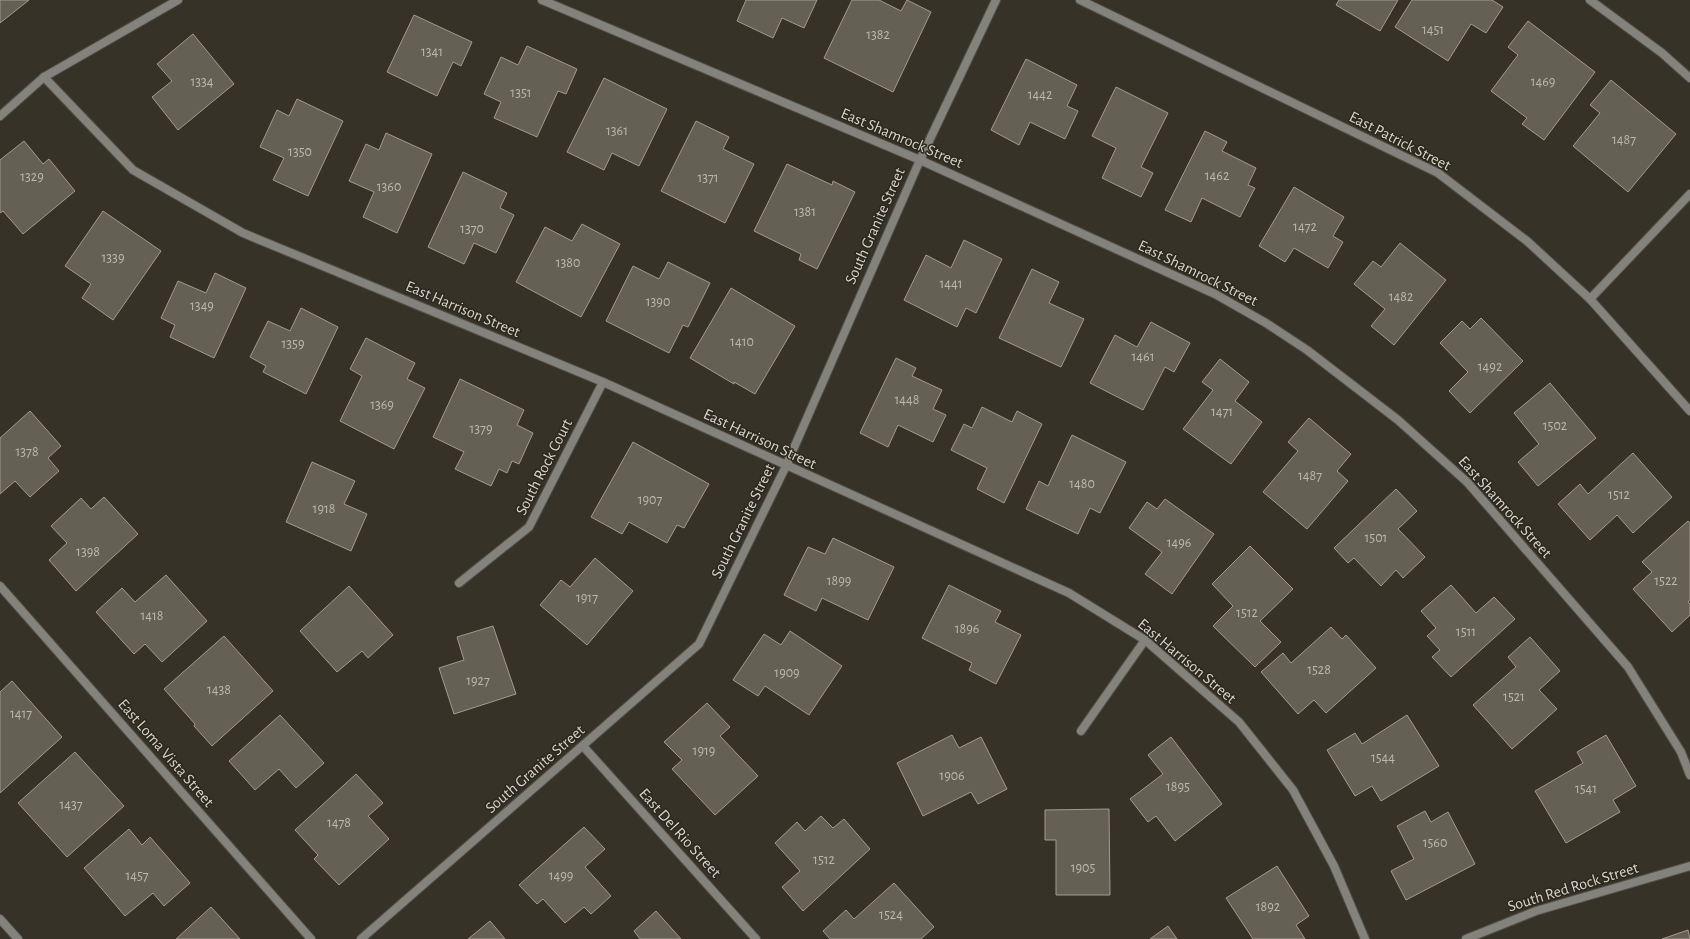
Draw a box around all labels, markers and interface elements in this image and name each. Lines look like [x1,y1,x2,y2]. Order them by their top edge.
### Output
house number: 1451 [1422,23,1444,37]
house number: 1382 [866,28,890,42]
house number: 1341 [421,45,443,59]
house number: 1334 [190,75,214,89]
house number: 1469 [1531,75,1555,89]
house number: 1351 [510,86,532,100]
house number: 1442 [1028,88,1052,102]
street label: East Shamrock Street [839,105,965,171]
street label: East Patrick Street [1347,109,1453,173]
house number: 1361 [606,124,628,138]
house number: 1487 [1612,133,1636,147]
house number: 1350 [288,145,312,159]
street label: South Granite Street [842,165,908,287]
house number: 1462 [1205,169,1229,183]
house number: 1329 [20,170,44,184]
house number: 1371 [697,171,719,185]
house number: 1360 [377,180,401,194]
house number: 1381 [794,205,816,219]
house number: 1472 [1293,220,1317,234]
house number: 1370 [460,222,484,236]
street label: East Shamrock Street [1136,237,1260,309]
house number: 1339 [102,251,124,265]
house number: 1380 [556,256,580,270]
house number: 1441 [939,277,963,291]
street label: East Harrison Street [403,278,523,340]
house number: 1482 [1389,290,1413,304]
house number: 1390 [646,295,670,309]
house number: 1349 [190,299,214,313]
house number: 1410 [730,335,754,349]
house number: 1359 [281,337,305,351]
house number: 1461 [1132,350,1154,364]
house number: 1492 [1478,360,1502,374]
house number: 1448 [895,393,919,407]
house number: 1369 [370,398,394,412]
house number: 1471 [1211,405,1233,419]
street label: East Harrison Street [701,406,819,472]
street label: South Rock Court [513,416,575,518]
house number: 1502 [1543,419,1567,433]
house number: 1379 [469,422,493,436]
house number: 1378 [15,445,39,459]
street label: East Shamrock Street [1455,453,1555,561]
street label: South Granite Street [708,461,778,581]
house number: 1487 [1298,469,1322,483]
house number: 1480 [1069,477,1095,491]
house number: 1512 [1608,488,1630,502]
house number: 1907 [638,493,662,507]
house number: 1918 [313,502,335,516]
house number: 1501 [1365,531,1387,545]
house number: 1496 [1167,536,1191,550]
house number: 1398 [76,545,100,559]
house number: 1899 [827,574,851,588]
house number: 1522 [1654,574,1678,588]
house number: 1917 [576,591,598,605]
house number: 1512 [1236,606,1258,620]
house number: 1418 [140,609,164,623]
street label: East Harrison Street [1135,615,1239,707]
house number: 1896 [955,622,979,636]
house number: 1511 [1456,625,1476,639]
house number: 1528 [1307,663,1331,677]
house number: 1909 [774,666,800,680]
house number: 1927 [466,674,490,688]
house number: 1438 [207,683,231,697]
house number: 1521 [1503,690,1525,704]
street label: East Loma Vista Street [115,696,217,810]
house number: 1417 [10,707,32,721]
street label: South Granite Street [482,722,588,816]
house number: 1919 [693,744,715,758]
house number: 1544 [1371,751,1395,765]
house number: 1906 [939,769,965,783]
house number: 1895 [1166,780,1190,794]
house number: 1541 [1575,782,1597,796]
street label: East Del Rio Street [636,785,724,881]
house number: 1437 [59,798,83,812]
house number: 1478 [327,816,351,830]
house number: 1560 [1423,836,1447,850]
house number: 1512 [813,853,835,867]
street label: South Red Rock Street [1506,859,1640,915]
house number: 1905 [1071,861,1095,875]
house number: 1457 [125,869,149,883]
house number: 1499 [549,869,573,883]
house number: 1892 [1256,900,1280,914]
house number: 1524 [879,908,903,922]

